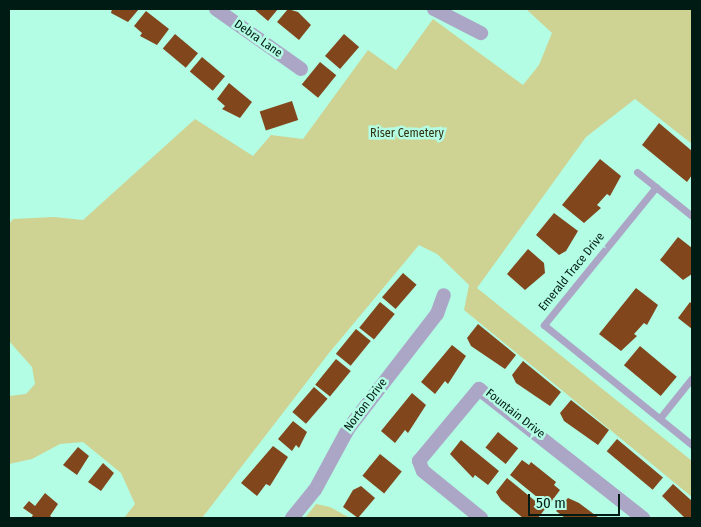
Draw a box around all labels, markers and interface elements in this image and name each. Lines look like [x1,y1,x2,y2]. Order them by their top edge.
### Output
street label: Debra Lane [231,17,285,61]
park label: Riser Cemetery [370,127,444,141]
street label: Emerald Trace Drive [536,230,608,314]
street label: Norton Drive [341,376,391,434]
street label: Fountain Drive [483,386,547,442]
scale bar [531,484,624,516]
text: 50 m [536,494,566,512]

